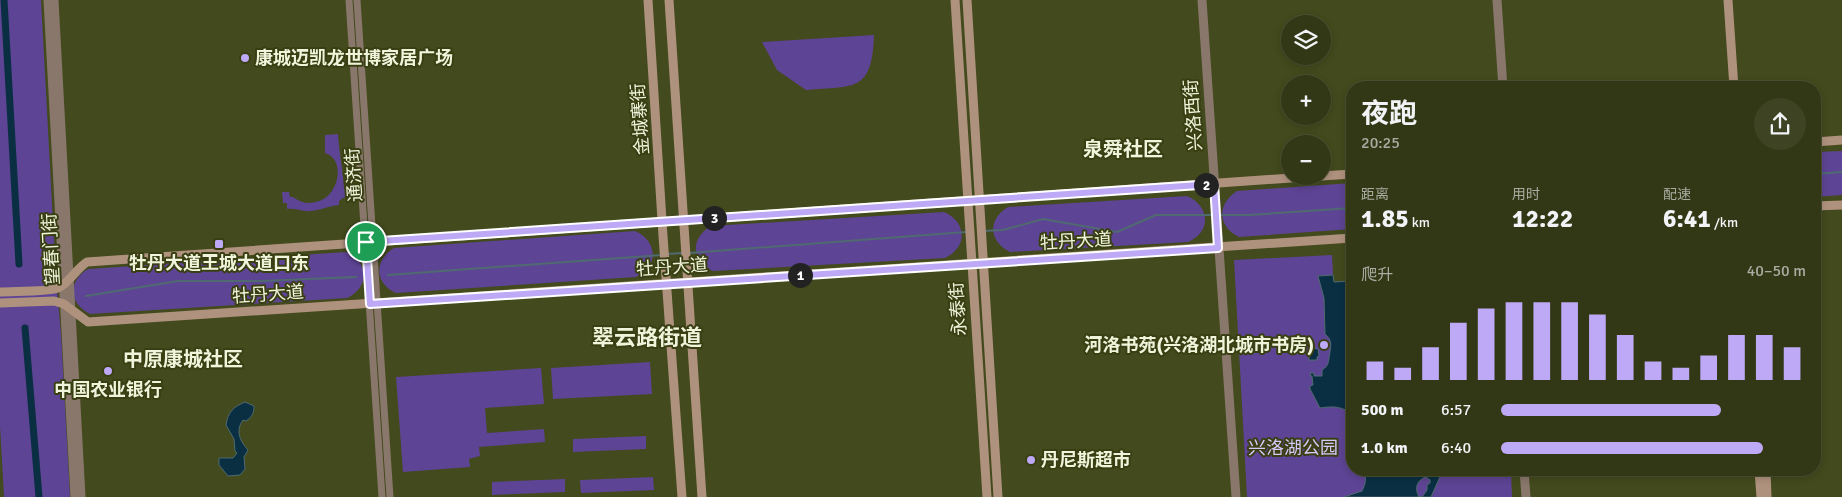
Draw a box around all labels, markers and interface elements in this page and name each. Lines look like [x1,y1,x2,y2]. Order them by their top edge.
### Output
map controls [1281,15,1331,185]
button: layers [1281,15,1331,65]
place label: 康城迈凯龙世博家居广场 [255,47,453,69]
marker: 康城迈凯龙世博家居广场 [239,52,251,64]
button: + [1281,75,1331,125]
street label: 兴洛西街 [1180,78,1206,152]
street label: 金城寨街 [627,82,653,156]
text: 夜跑 [1361,97,1417,131]
button: share [1754,98,1806,150]
text: 20:25 [1361,133,1400,153]
button: − [1281,135,1331,185]
district label: 泉舜社区 [1083,137,1163,162]
street label: 通济街 [341,147,367,203]
pin: 2 [1194,172,1218,198]
text: 2 [1203,177,1210,194]
text: 距离 [1361,186,1389,203]
text: 用时 [1512,186,1540,203]
text: 配速 [1663,186,1691,203]
text: 1.85 [1361,203,1409,234]
text: 12:22 [1512,203,1573,234]
text: 6:41 [1663,203,1711,234]
pin: 3 [702,206,726,230]
text: 3 [711,210,718,227]
street label: 望春门街 [38,212,64,286]
text: km [1409,214,1430,231]
text: /km [1711,214,1738,231]
pin [345,221,387,263]
icon: arrive [352,228,380,256]
street label: 牡丹大道 [1039,228,1113,254]
marker: 牡丹大道王城大道口东 [213,238,225,250]
place label: 牡丹大道王城大道口东 [129,252,309,274]
street label: 牡丹大道 [635,254,709,280]
text: 40–50 m [1747,261,1806,281]
pin: 1 [788,262,812,288]
text: 爬升 [1361,265,1393,285]
text: 1 [797,267,804,284]
street label: 牡丹大道 [231,281,305,307]
street label: 永泰街 [945,281,971,337]
district label: 翠云路街道 [592,324,702,351]
place label: 河洛书苑(兴洛湖北城市书房) [1085,334,1314,356]
marker: 河洛书苑(兴洛湖北城市书房) [1318,339,1330,351]
district label: 中原康城社区 [123,347,243,372]
marker: 中国农业银行 [102,365,114,377]
place label: 中国农业银行 [54,379,162,401]
text: 500 m [1361,400,1403,420]
text: 6:57 [1441,400,1471,420]
park label: 兴洛湖公园 [1248,437,1338,459]
text: 1.0 km [1361,438,1408,458]
text: 6:40 [1441,438,1471,458]
place label: 丹尼斯超市 [1041,449,1131,471]
marker: 丹尼斯超市 [1025,454,1037,466]

